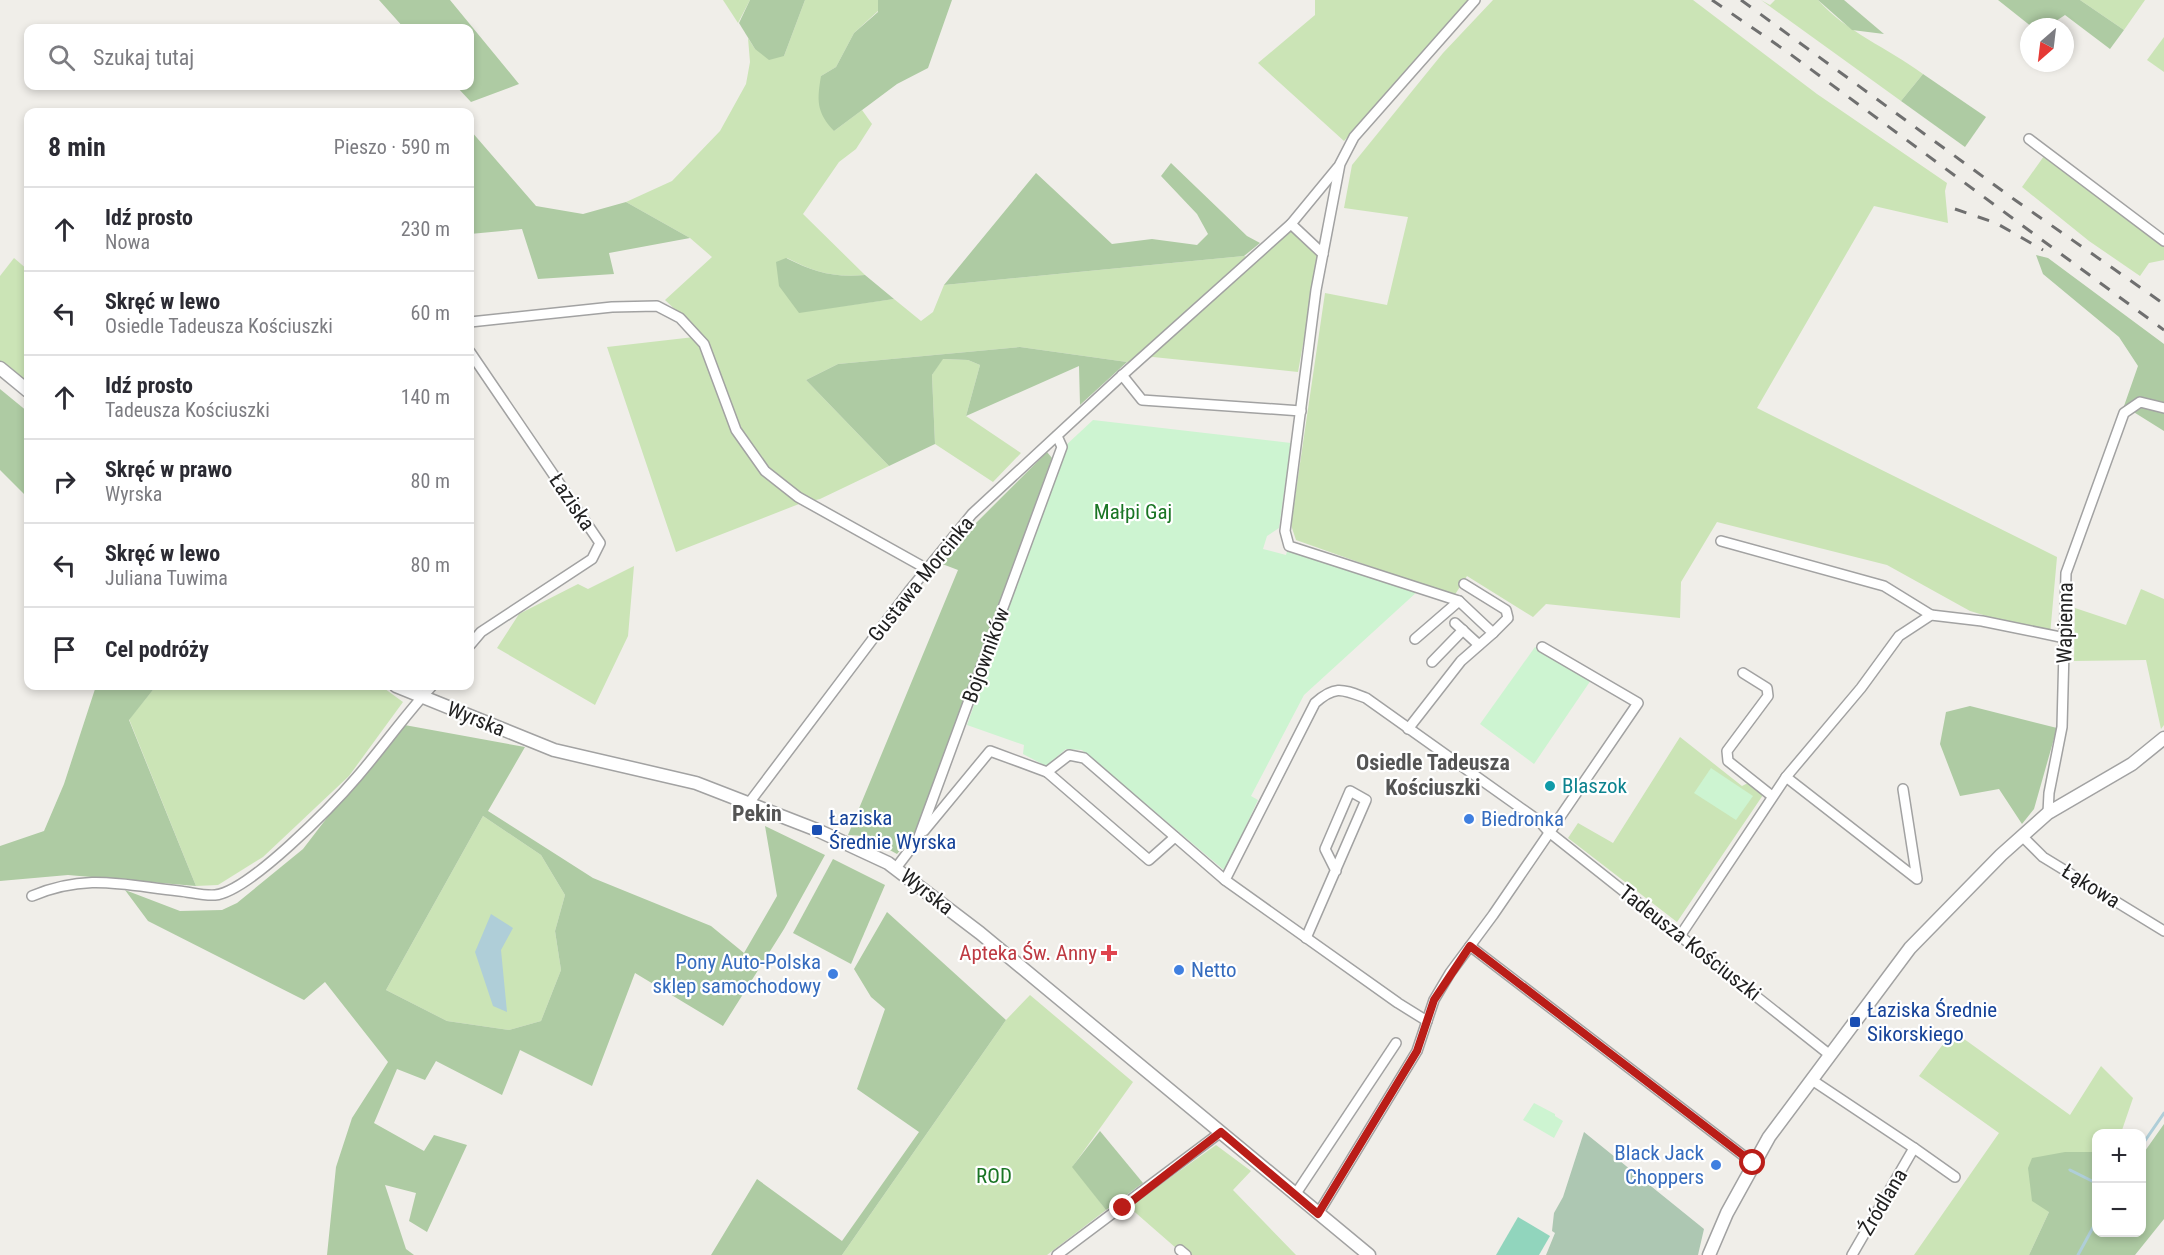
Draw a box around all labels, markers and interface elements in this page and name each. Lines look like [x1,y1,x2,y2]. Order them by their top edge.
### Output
north arrow [2020,18,2074,72]
search box [24,24,474,90]
icon: search [45,41,78,74]
text: Szukaj tutaj [93,45,194,70]
text: 8 min [48,132,106,162]
text: Pieszo · 590 m [334,135,450,159]
text: Idź prosto [105,205,193,230]
icon: ahead [48,213,81,246]
text: 230 m [401,217,450,241]
text: Nowa [105,230,150,254]
text: Skręć w lewo [105,289,220,314]
icon: left [48,297,81,330]
text: 60 m [411,301,450,325]
text: Osiedle Tadeusza Kościuszki [105,314,333,338]
text: Idź prosto [105,373,193,398]
icon: ahead [48,381,81,414]
text: 140 m [401,385,450,409]
text: Tadeusza Kościuszki [105,398,270,422]
text: Skręć w prawo [105,457,232,482]
icon: right [48,465,81,498]
text: 80 m [411,469,450,493]
street label: Łaziska [544,469,600,535]
text: Wyrska [105,482,162,506]
park label: Małpi Gaj [1094,500,1172,524]
street label: Gustawa Morcinka [863,512,979,646]
text: Skręć w lewo [105,541,220,566]
icon: left [48,549,81,582]
text: 80 m [411,553,450,577]
text: Juliana Tuwima [105,566,228,590]
street label: Wapienna [2052,582,2078,664]
street label: Bojowników [958,604,1014,706]
icon: arrive [48,633,81,666]
text: Cel podróży [105,637,209,662]
street label: Wyrska [444,697,508,741]
district label: Osiedle Tadeusza Kościuszki [1356,750,1510,800]
place label: Blaszok [1562,774,1628,798]
marker: Blaszok [1543,779,1557,793]
district label: Pekin [732,801,782,826]
place label: Łaziska Średnie Wyrska [829,806,956,854]
place label: Biedronka [1481,807,1564,831]
marker: Biedronka [1462,812,1476,826]
marker: Łaziska Średnie Wyrska [810,823,824,837]
street label: Łąkowa [2058,859,2124,913]
street label: Wyrska [896,864,958,920]
street label: Tadeusza Kościuszki [1614,880,1766,1006]
place label: Apteka Św. Anny [959,941,1097,965]
marker: Apteka Św. Anny [1102,946,1116,960]
place label: Pony Auto-Polska sklep samochodowy [652,950,821,998]
place label: Netto [1191,958,1237,982]
marker: Netto [1172,963,1186,977]
marker: Pony Auto-Polska sklep samochodowy [826,967,840,981]
place label: Łaziska Średnie Sikorskiego [1867,998,1997,1046]
marker: Łaziska Średnie Sikorskiego [1848,1015,1862,1029]
map controls [2092,1129,2146,1237]
button: + [2092,1129,2146,1183]
place label: Black Jack Choppers [1614,1141,1705,1189]
route start [1739,1149,1765,1175]
marker: Black Jack Choppers [1709,1158,1723,1172]
park label: ROD [976,1164,1012,1188]
street label: Źródlana [1854,1164,1912,1240]
button: − [2092,1183,2146,1237]
route end [1109,1194,1135,1220]

